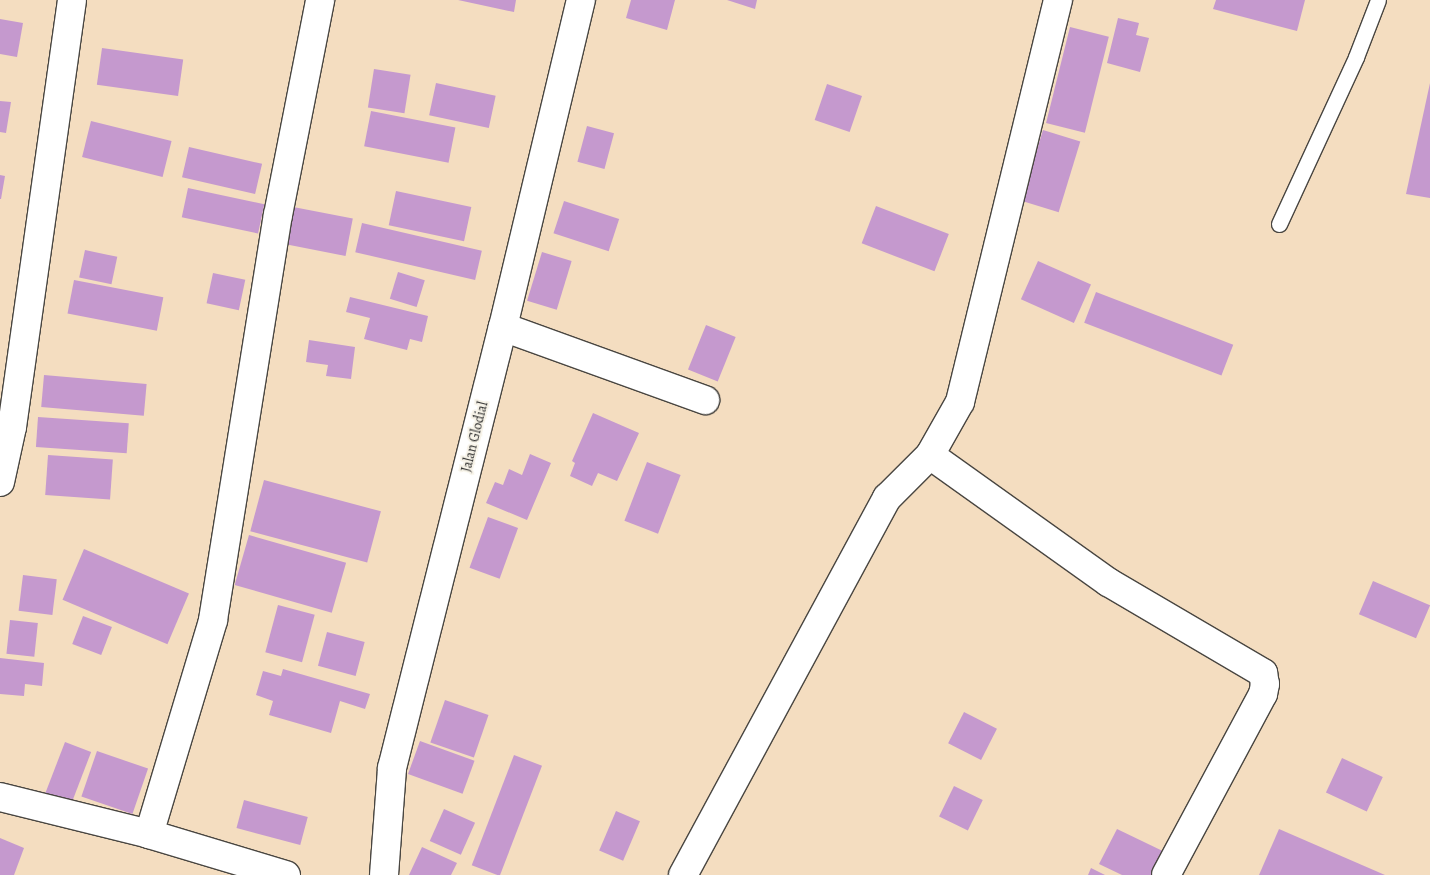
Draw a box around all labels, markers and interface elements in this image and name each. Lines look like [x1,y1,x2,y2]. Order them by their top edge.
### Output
street label: Jalan Glodial [458,400,492,474]

